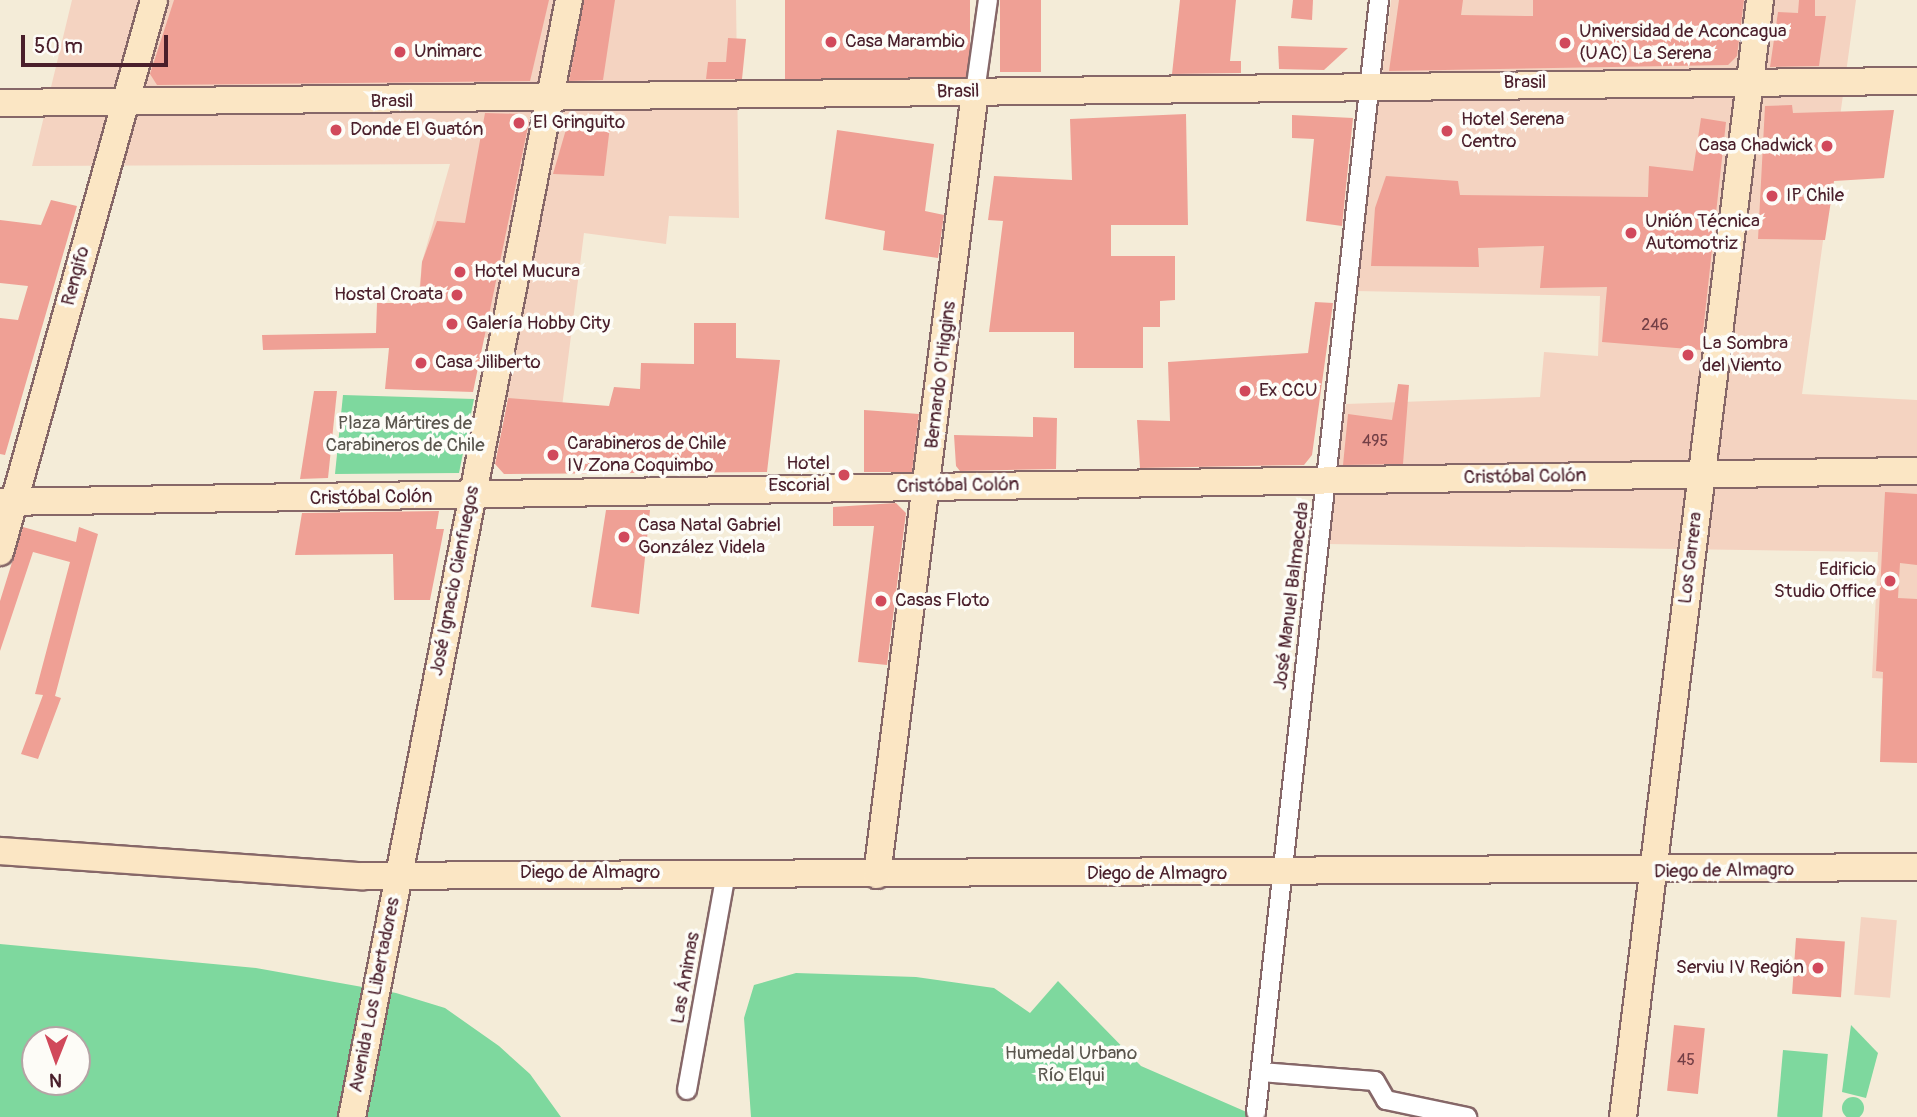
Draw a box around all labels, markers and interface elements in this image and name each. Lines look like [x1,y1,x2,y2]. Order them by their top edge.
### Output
scale bar [24,21,172,65]
place label: Universidad de Aconcagua (UAC) La Serena [1579,21,1787,65]
place label: Casa Marambio [845,31,965,53]
text: 50 m [34,33,83,60]
marker: Casa Marambio [823,34,839,50]
marker: Universidad de Aconcagua (UAC) La Serena [1557,35,1573,51]
place label: Unimarc [414,41,482,63]
marker: Unimarc [392,44,408,60]
street label: Brasil [1504,72,1546,94]
street label: Brasil [936,80,980,104]
street label: Brasil [371,91,413,113]
place label: Hotel Serena Centro [1461,109,1564,153]
place label: El Gringuito [533,112,625,134]
marker: El Gringuito [511,115,527,131]
place label: Donde El Guatón [350,119,483,141]
marker: Donde El Guatón [328,122,344,138]
marker: Hotel Serena Centro [1439,123,1455,139]
place label: Casa Chadwick [1698,135,1813,157]
marker: Casa Chadwick [1819,138,1835,154]
place label: IP Chile [1786,185,1844,207]
marker: IP Chile [1764,188,1780,204]
place label: Unión Técnica Automotriz [1645,211,1760,255]
marker: Unión Técnica Automotriz [1623,225,1639,241]
street label: Rengifo [57,244,95,308]
place label: Hotel Mucura [474,261,580,283]
marker: Hotel Mucura [452,264,468,280]
place label: Hostal Croata [334,284,443,306]
marker: Hostal Croata [449,287,465,303]
street label: Bernardo O'Higgins [921,300,961,450]
place label: Galería Hobby City [466,313,610,335]
house number: 246 [1641,315,1669,335]
marker: Galería Hobby City [444,316,460,332]
place label: La Sombra del Viento [1702,333,1788,377]
marker: La Sombra del Viento [1680,347,1696,363]
place label: Casa Jiliberto [435,352,541,374]
marker: Casa Jiliberto [413,355,429,371]
place label: Ex CCU [1259,380,1318,402]
marker: Ex CCU [1237,383,1253,399]
park label: Plaza Mártires de Carabineros de Chile [325,413,485,457]
house number: 495 [1362,431,1388,451]
place label: Carabineros de Chile IV Zona Coquimbo [567,433,726,477]
marker: Carabineros de Chile IV Zona Coquimbo [545,447,561,463]
place label: Hotel Escorial [768,453,830,497]
street label: Cristóbal Colón [1463,465,1587,489]
marker: Hotel Escorial [836,467,852,483]
street label: Cristóbal Colón [896,474,1020,498]
street label: José Ignacio Cienfuegos [425,484,485,678]
street label: Cristóbal Colón [309,486,433,510]
street label: José Manuel Balmaceda [1269,501,1315,691]
street label: Los Carrera [1674,511,1708,605]
place label: Casa Natal Gabriel González Videla [638,515,781,559]
marker: Casa Natal Gabriel González Videla [616,529,632,545]
place label: Edificio Studio Office [1774,559,1876,603]
marker: Edificio Studio Office [1882,573,1898,589]
place label: Casas Floto [895,590,990,612]
marker: Casas Floto [873,593,889,609]
street label: Diego de Almagro [1654,858,1794,884]
street label: Diego de Almagro [520,862,660,884]
street label: Diego de Almagro [1087,863,1227,885]
street label: Avenida Los Libertadores [345,896,405,1094]
street label: Las Ánimas [667,930,705,1026]
place label: Serviu IV Región [1676,957,1804,979]
marker: Serviu IV Región [1810,960,1826,976]
north arrow [21,1026,91,1096]
park label: Humedal Urbano Río Elqui [1005,1043,1137,1087]
house number: 45 [1677,1050,1695,1070]
text: N [49,1068,62,1092]

